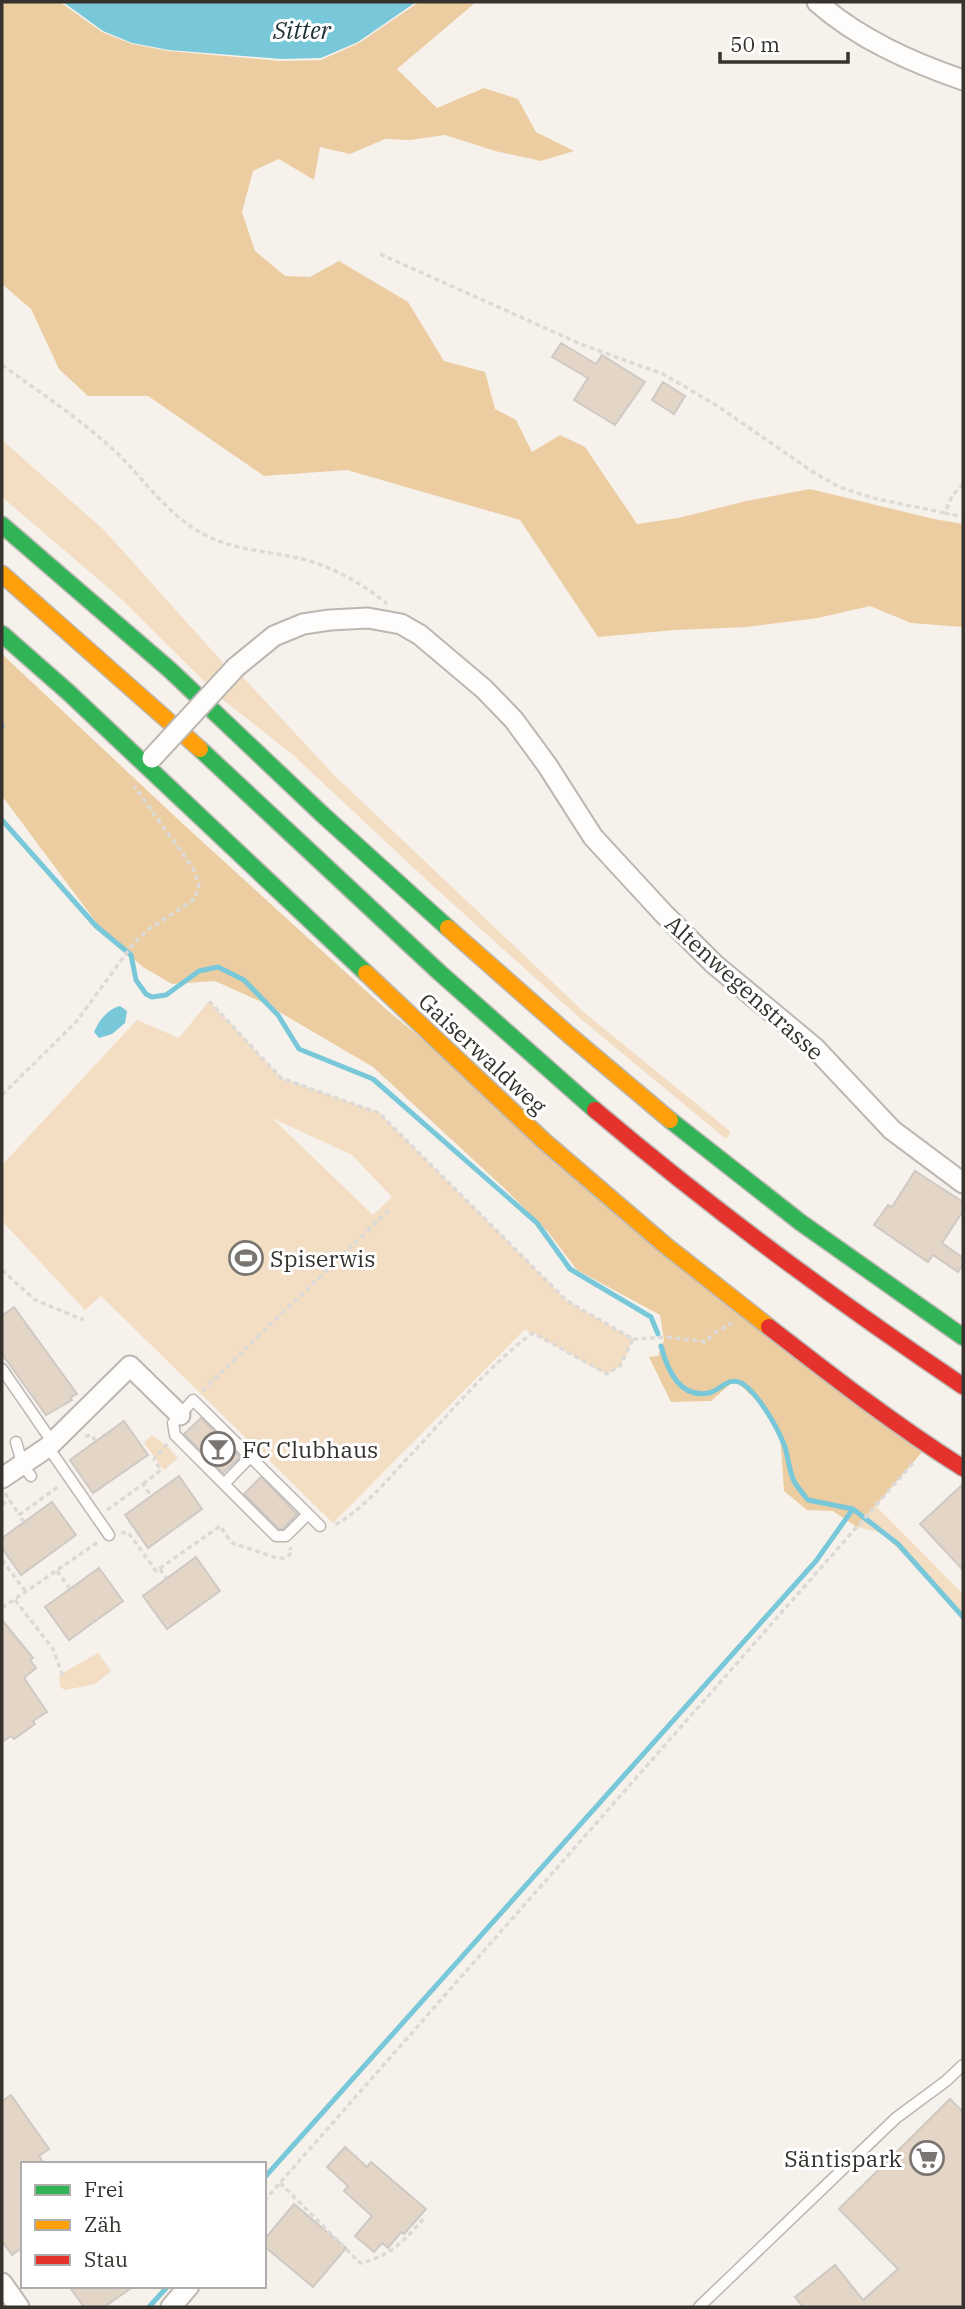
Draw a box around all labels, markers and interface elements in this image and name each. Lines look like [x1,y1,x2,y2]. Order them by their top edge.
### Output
water label: Sitter [272,14,333,46]
scale bar [720,21,848,65]
text: 50 m [730,30,780,58]
street label: Altenwegenstrasse [659,908,831,1066]
street label: Gaiserwaldweg [413,986,554,1120]
sports icon: Spiserwis [227,1239,265,1277]
place label: Spiserwis [270,1243,376,1273]
bar icon: FC Clubhaus [199,1430,237,1468]
place label: FC Clubhaus [242,1434,378,1464]
supermarket icon: Säntispark [908,2139,946,2177]
place label: Säntispark [784,2143,903,2173]
legend [21,2162,266,2288]
text: Frei [84,2175,124,2203]
text: Zäh [84,2210,122,2238]
text: Stau [84,2245,128,2273]

